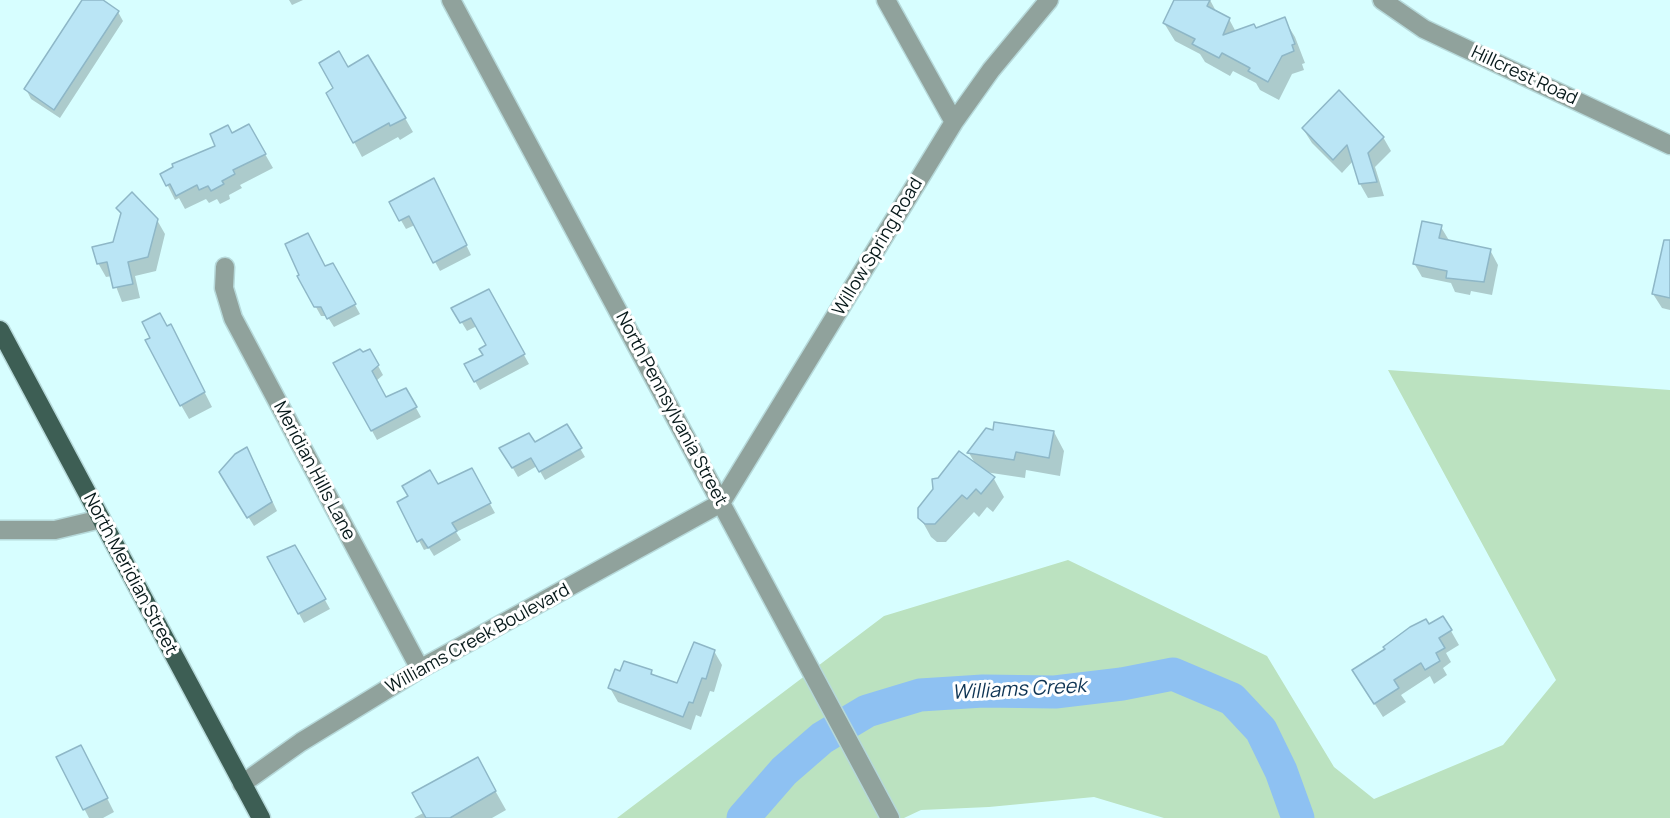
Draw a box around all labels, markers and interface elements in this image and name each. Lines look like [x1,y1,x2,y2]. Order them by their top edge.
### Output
street label: Hillcrest Road [1467,42,1581,110]
street label: Willow Spring Road [828,174,928,320]
street label: North Pennsylvania Street [611,309,731,509]
street label: Meridian Hills Lane [268,398,360,544]
street label: North Meridian Street [78,490,182,658]
street label: Williams Creek Boulevard [382,579,574,699]
water label: Williams Creek [951,675,1087,705]

